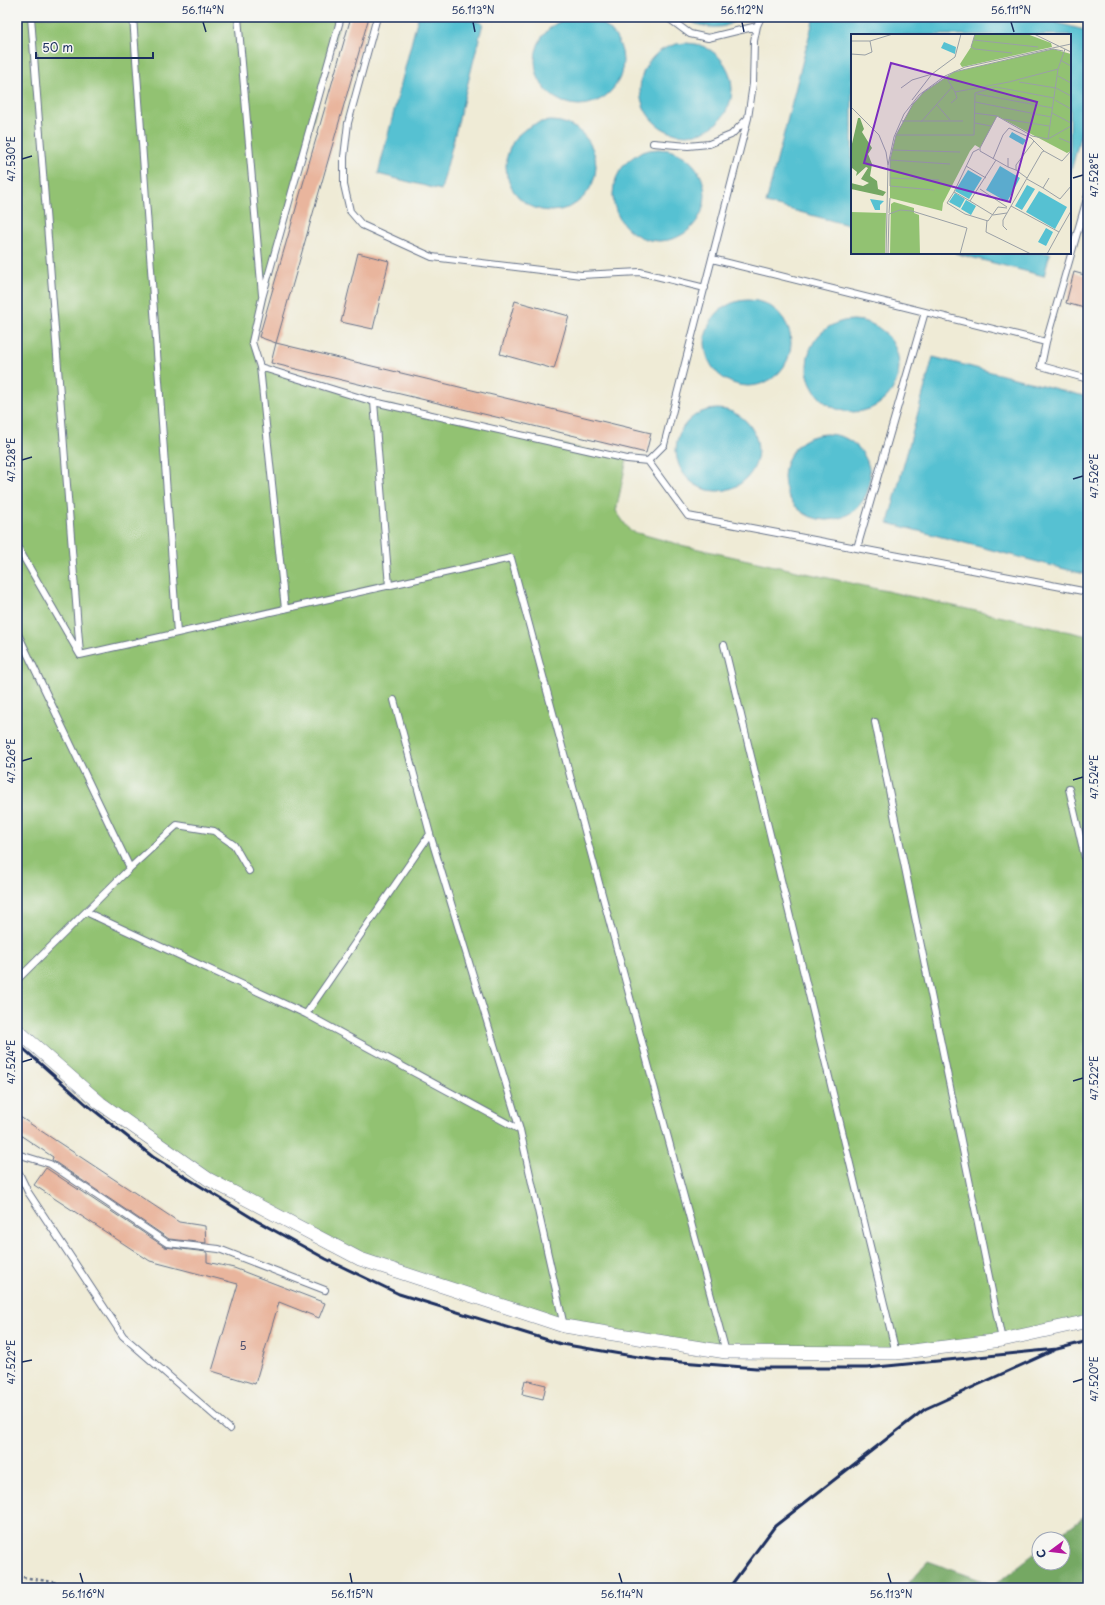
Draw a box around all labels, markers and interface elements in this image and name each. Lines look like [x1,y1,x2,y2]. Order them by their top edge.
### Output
text: 56.114°N [182,2,225,17]
text: 56.113°N [451,2,495,17]
text: 56.112°N [720,2,764,17]
text: 56.111°N [991,2,1031,17]
scale bar [36,34,153,60]
inset map [851,34,1071,254]
text: 50 m [42,38,73,56]
text: 47.530°E [3,136,18,182]
text: 47.528°E [1086,153,1101,197]
text: 47.528°E [3,438,18,482]
text: 47.526°E [1086,454,1101,498]
text: 47.526°E [3,739,18,783]
text: 47.524°E [1086,755,1101,799]
text: 47.524°E [3,1040,18,1084]
text: 47.522°E [1086,1056,1101,1100]
house number: 5 [239,1337,247,1354]
text: 47.522°E [3,1340,18,1384]
text: 47.520°E [1086,1356,1101,1402]
north arrow [1031,1531,1071,1571]
text: С [1032,1548,1050,1560]
text: 56.116°N [61,1586,105,1601]
text: 56.115°N [331,1586,374,1601]
text: 56.114°N [601,1586,644,1601]
text: 56.113°N [869,1586,913,1601]

